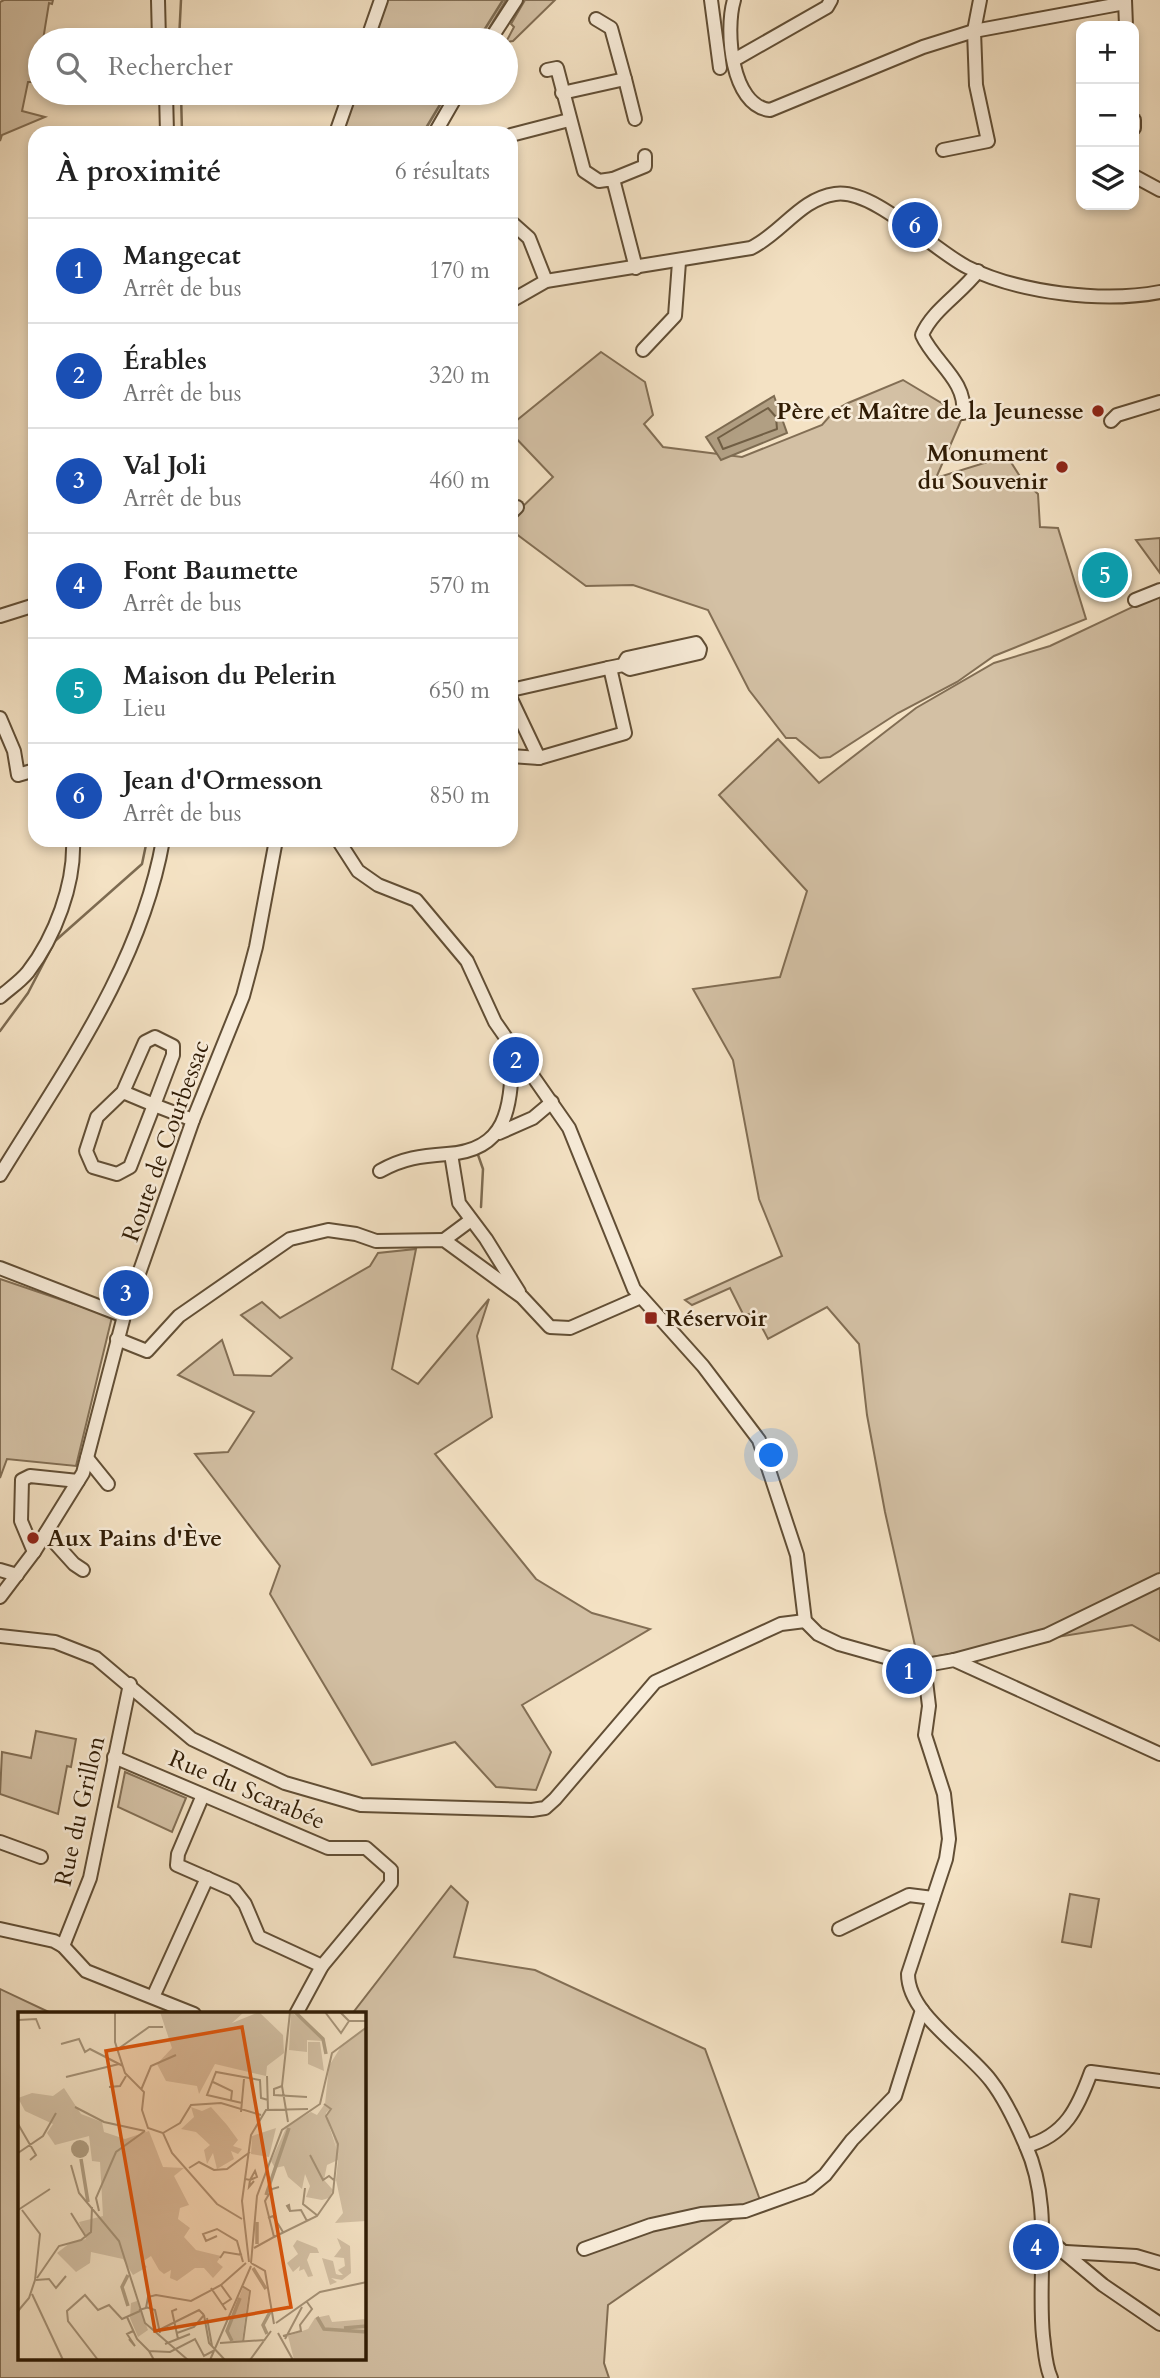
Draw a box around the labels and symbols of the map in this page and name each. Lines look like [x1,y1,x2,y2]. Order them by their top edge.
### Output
pin: 6 [892,199,938,251]
place label: Père et Maître de la Jeunesse [776,395,1084,428]
marker: Père et Maître de la Jeunesse [1090,403,1106,419]
place label: Monument du Souvenir [918,437,1049,498]
marker: Monument du Souvenir [1054,459,1070,475]
pin: 5 [1082,549,1128,601]
pin: 2 [493,1034,539,1086]
street label: Route de Courbessac [114,1036,218,1246]
pin: 3 [103,1267,149,1319]
place label: Réservoir [665,1302,768,1335]
marker: Réservoir [643,1310,659,1326]
your location [754,1438,788,1472]
place label: Aux Pains d'Ève [47,1522,222,1555]
marker: Aux Pains d'Ève [25,1530,41,1546]
pin: 1 [886,1645,932,1697]
street label: Rue du Grillon [47,1732,113,1889]
street label: Rue du Scarabée [164,1742,330,1838]
inset map [18,2012,366,2360]
pin: 4 [1013,2221,1059,2273]

